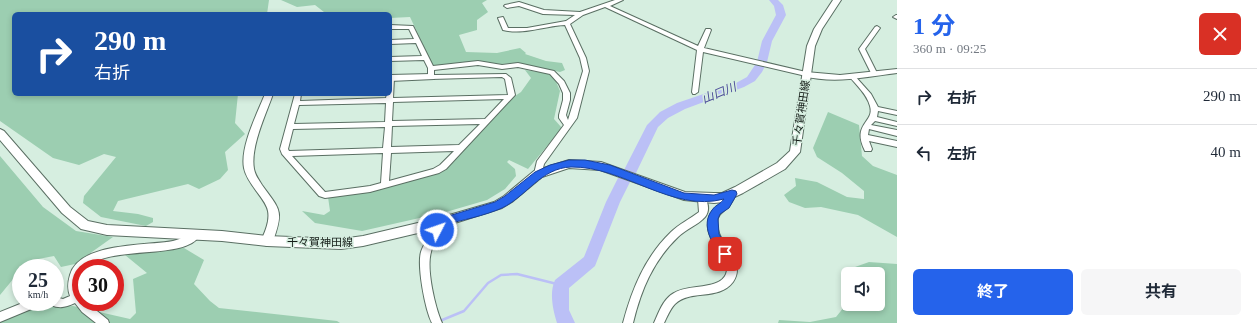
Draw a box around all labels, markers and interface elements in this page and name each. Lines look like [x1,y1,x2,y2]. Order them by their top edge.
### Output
text: 1 分 [913,13,955,39]
button: close [1199,13,1241,55]
text: 290 m [94,25,166,56]
icon: right [28,28,80,80]
text: 360 m · 09:25 [913,41,986,56]
text: 右折 [94,63,130,83]
water label: 山口川 [700,79,740,106]
street label: 千々賀神田線 [790,79,812,147]
icon: right [913,86,935,108]
text: 290 m [1203,88,1241,104]
text: 右折 [947,90,977,106]
icon: left [913,142,935,164]
text: 40 m [1211,144,1241,160]
text: 左折 [947,146,977,162]
position arrow [416,209,458,251]
street label: 千々賀神田線 [287,236,353,248]
pin [708,237,742,271]
icon: arrive [714,243,736,265]
speed limit sign: 30 [72,259,124,311]
map controls [841,267,885,311]
button: sound [841,267,885,311]
text: 25 [28,269,48,291]
button: 終了 [913,269,1073,315]
button: 共有 [1081,269,1241,315]
text: km/h [28,289,48,300]

